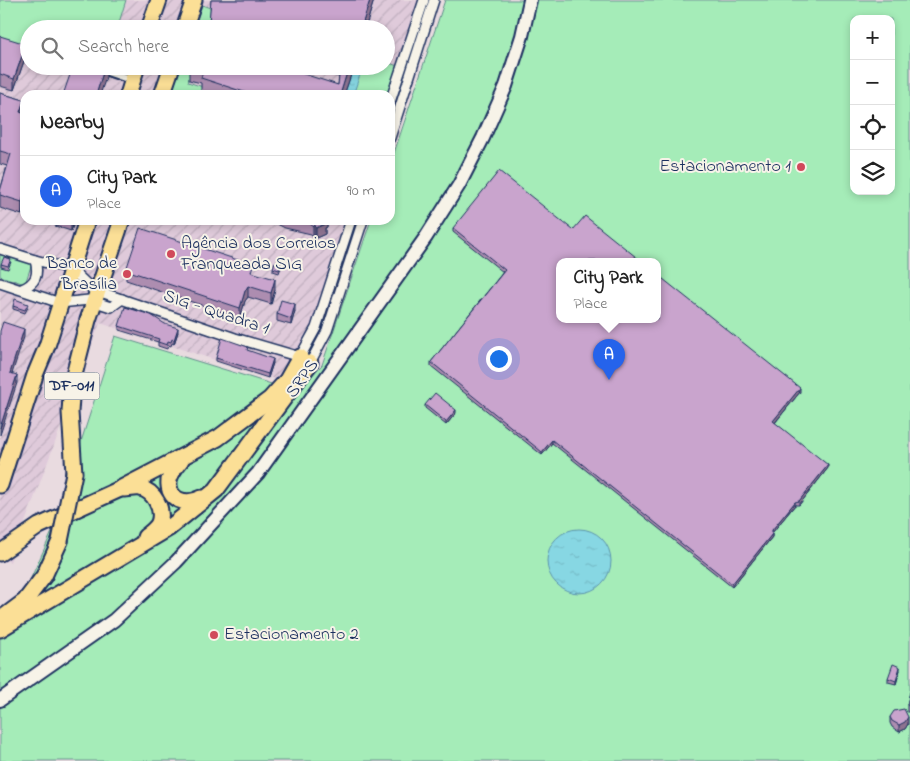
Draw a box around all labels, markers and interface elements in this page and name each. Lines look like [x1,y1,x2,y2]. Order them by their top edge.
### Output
map controls [850,15,895,195]
button: + [850,15,895,60]
search box [20,20,395,75]
icon: search [38,34,66,62]
text: Search here [78,34,169,61]
button: − [850,60,895,105]
button: locate [850,105,895,150]
text: Nearby [40,108,104,138]
button: layers [850,150,895,195]
place label: Estacionamento 1 [659,154,791,180]
marker: Estacionamento 1 [795,161,807,173]
text: City Park [87,165,157,192]
text: A [51,179,61,203]
text: 90 m [347,179,375,203]
text: Place [87,192,121,216]
place label: Agência dos Correios Franqueada SIG [180,231,336,278]
marker: Agência dos Correios Franqueada SIG [165,248,177,260]
place label: Banco de Brasília [45,251,118,298]
popup [556,258,661,323]
text: City Park [574,265,643,292]
marker: Banco de Brasília [121,268,133,280]
street label: SIG - Quadra 1 [160,284,273,342]
text: Place [574,292,607,316]
pin: A [593,339,625,380]
your location [486,346,512,372]
street label: SRPS [280,354,326,404]
road number: DF-011 [44,372,100,400]
place label: Estacionamento 2 [224,622,359,648]
marker: Estacionamento 2 [208,629,220,641]

